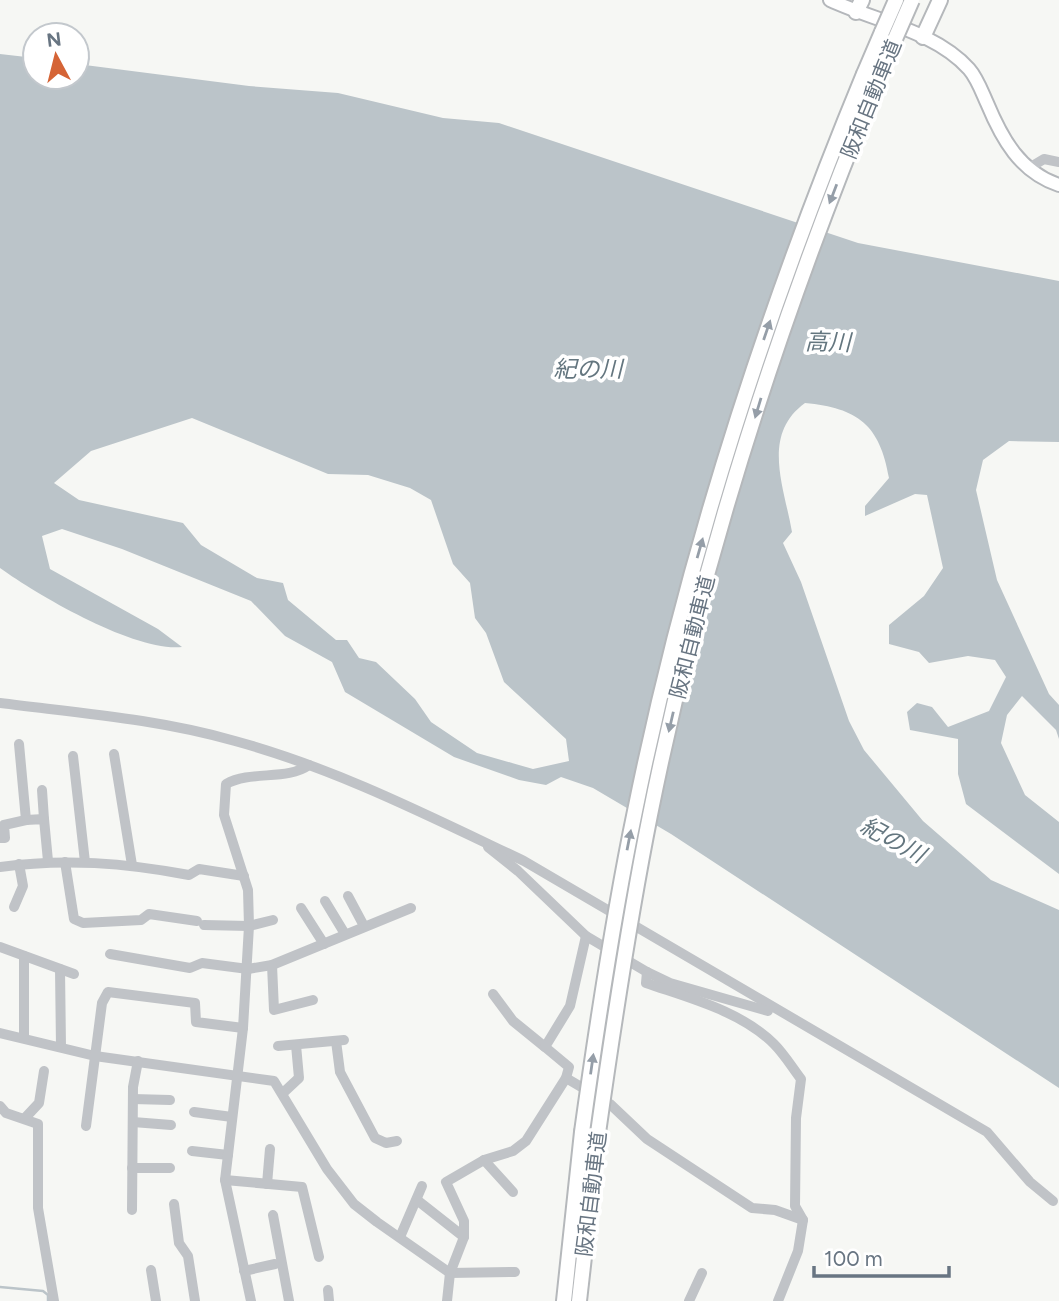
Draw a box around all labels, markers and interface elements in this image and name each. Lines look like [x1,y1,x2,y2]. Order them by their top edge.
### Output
north arrow [21,21,91,91]
text: N [45,27,63,52]
street label: 阪和自動車道 [836,36,906,162]
one-way arrow [827,183,838,204]
one-way arrow [762,320,773,341]
water label: 高川 [805,328,854,356]
water label: 紀の川 [554,355,626,383]
one-way arrow [752,398,762,419]
one-way arrow [696,537,706,558]
street label: 阪和自動車道 [665,573,719,701]
one-way arrow [665,711,676,733]
water label: 紀の川 [856,811,933,870]
one-way arrow [624,829,635,851]
one-way arrow [586,1053,597,1075]
street label: 阪和自動車道 [571,1130,611,1258]
scale bar [814,1234,949,1278]
text: 100 m [824,1246,883,1271]

